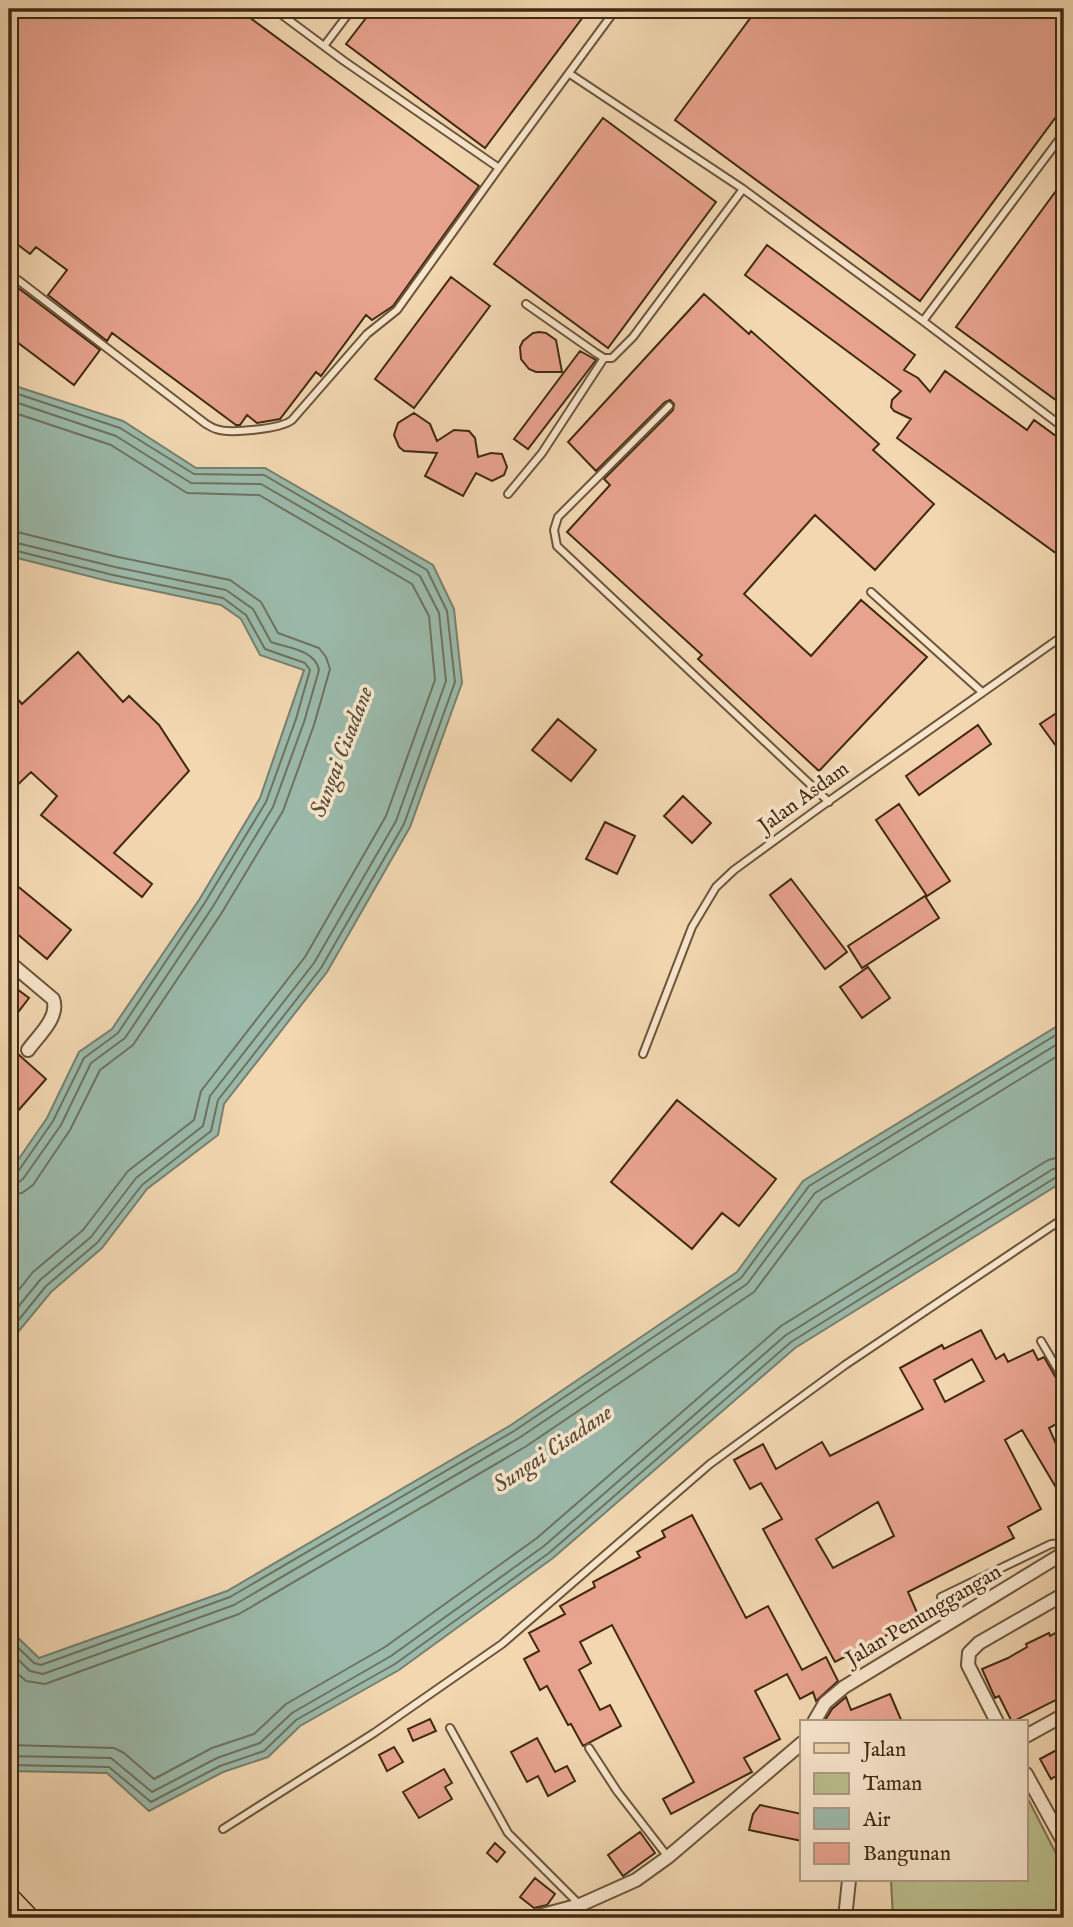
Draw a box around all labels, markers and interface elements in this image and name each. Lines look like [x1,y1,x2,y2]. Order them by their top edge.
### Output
water label: Sungai Cisadane [304,682,381,822]
street label: Jalan Asdam [752,756,855,841]
water label: Sungai Cisadane [488,1398,619,1500]
street label: Jalan Penunggangan [839,1559,1007,1674]
legend [800,1720,1028,1882]
text: Jalan [861,1737,906,1764]
text: Taman [863,1771,922,1798]
text: Air [862,1807,891,1834]
text: Bangunan [863,1841,951,1868]

